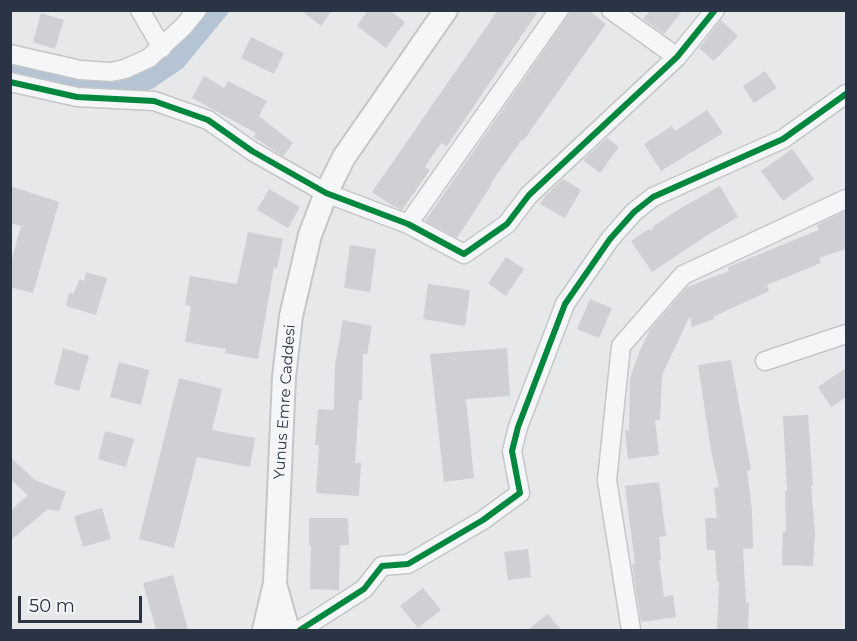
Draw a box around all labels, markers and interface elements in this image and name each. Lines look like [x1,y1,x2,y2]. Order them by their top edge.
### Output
street label: Yunus Emre Caddesi [271,324,299,480]
scale bar [21,584,146,622]
text: 50 m [29,595,75,617]

